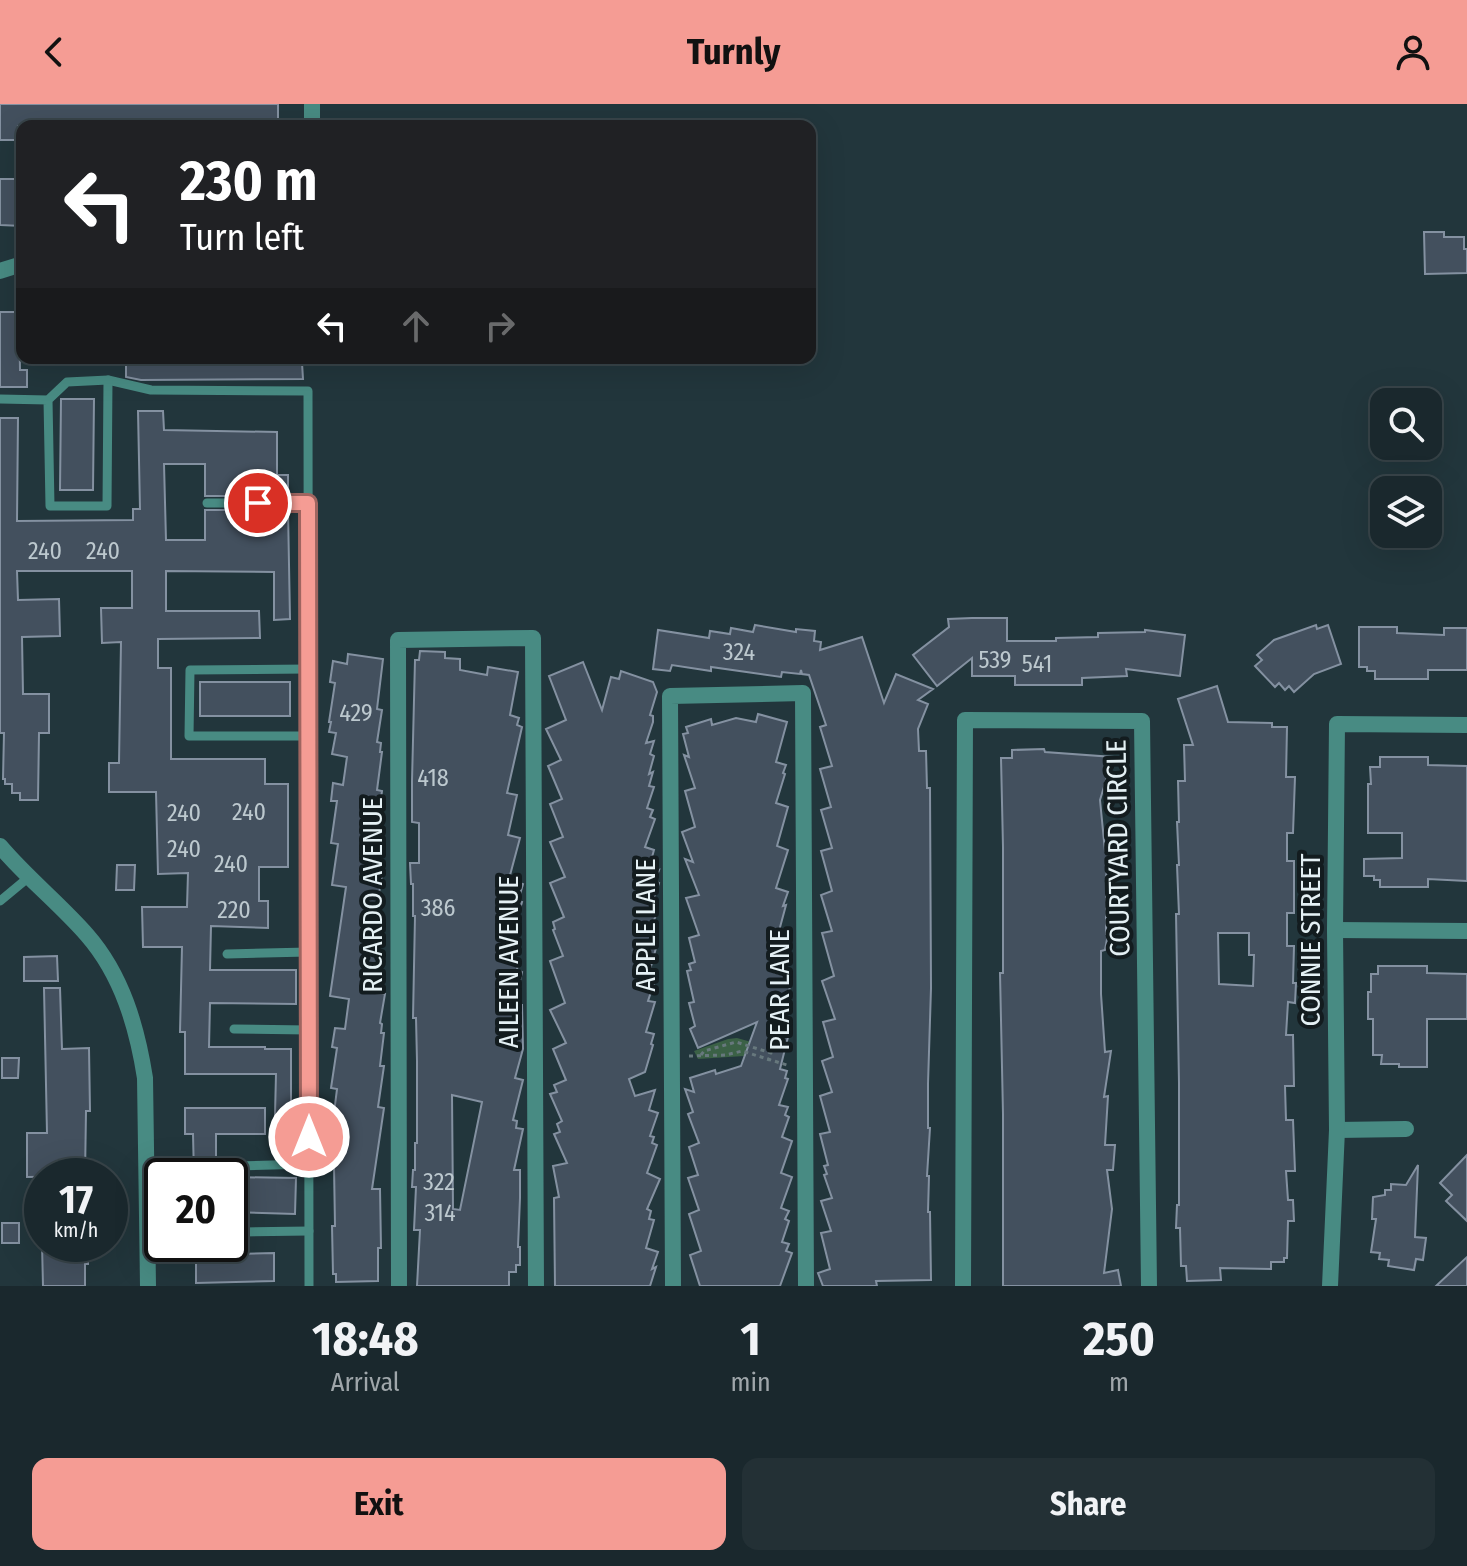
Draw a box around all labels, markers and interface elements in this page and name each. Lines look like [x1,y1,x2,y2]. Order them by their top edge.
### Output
icon: back [32,30,76,74]
text: Turnly [687,30,780,74]
icon: person [1391,30,1435,74]
text: 230 m [180,148,317,215]
icon: left [48,152,152,256]
text: Turn left [180,216,304,260]
icon: left [310,304,354,348]
icon: ahead [394,304,438,348]
icon: right [478,304,522,348]
map controls [1370,388,1442,548]
button: search [1370,388,1442,460]
pin [224,469,292,537]
button: layers [1370,476,1442,548]
icon: arrive [236,481,280,525]
house number: 240 [28,537,62,565]
house number: 240 [86,537,120,565]
house number: 324 [723,638,755,666]
house number: 539 [978,646,1012,674]
house number: 541 [1022,650,1052,678]
house number: 429 [339,699,373,727]
street label: COURTYARD CIRCLE [1100,739,1136,957]
house number: 418 [417,764,449,792]
street label: RICARDO AVENUE [356,797,389,993]
house number: 240 [232,798,266,826]
house number: 240 [167,799,201,827]
house number: 240 [167,835,201,863]
house number: 240 [214,850,248,878]
street label: CONNIE STREET [1294,853,1327,1027]
street label: APPLE LANE [629,858,662,992]
street label: AILEEN AVENUE [492,876,525,1048]
house number: 386 [421,894,455,922]
house number: 220 [217,896,251,924]
street label: PEAR LANE [763,929,796,1051]
position arrow [267,1095,351,1179]
speed limit sign: 20 [144,1158,248,1262]
house number: 322 [423,1168,455,1196]
text: 17 [59,1176,93,1224]
house number: 314 [424,1199,456,1227]
text: km/h [54,1218,98,1242]
text: 18:48 [312,1310,419,1368]
text: 1 [741,1310,761,1368]
text: 250 [1083,1310,1155,1368]
text: Arrival [331,1367,400,1398]
text: min [731,1367,771,1398]
text: m [1109,1367,1129,1398]
button: Exit [32,1458,726,1550]
button: Share [742,1458,1435,1550]

